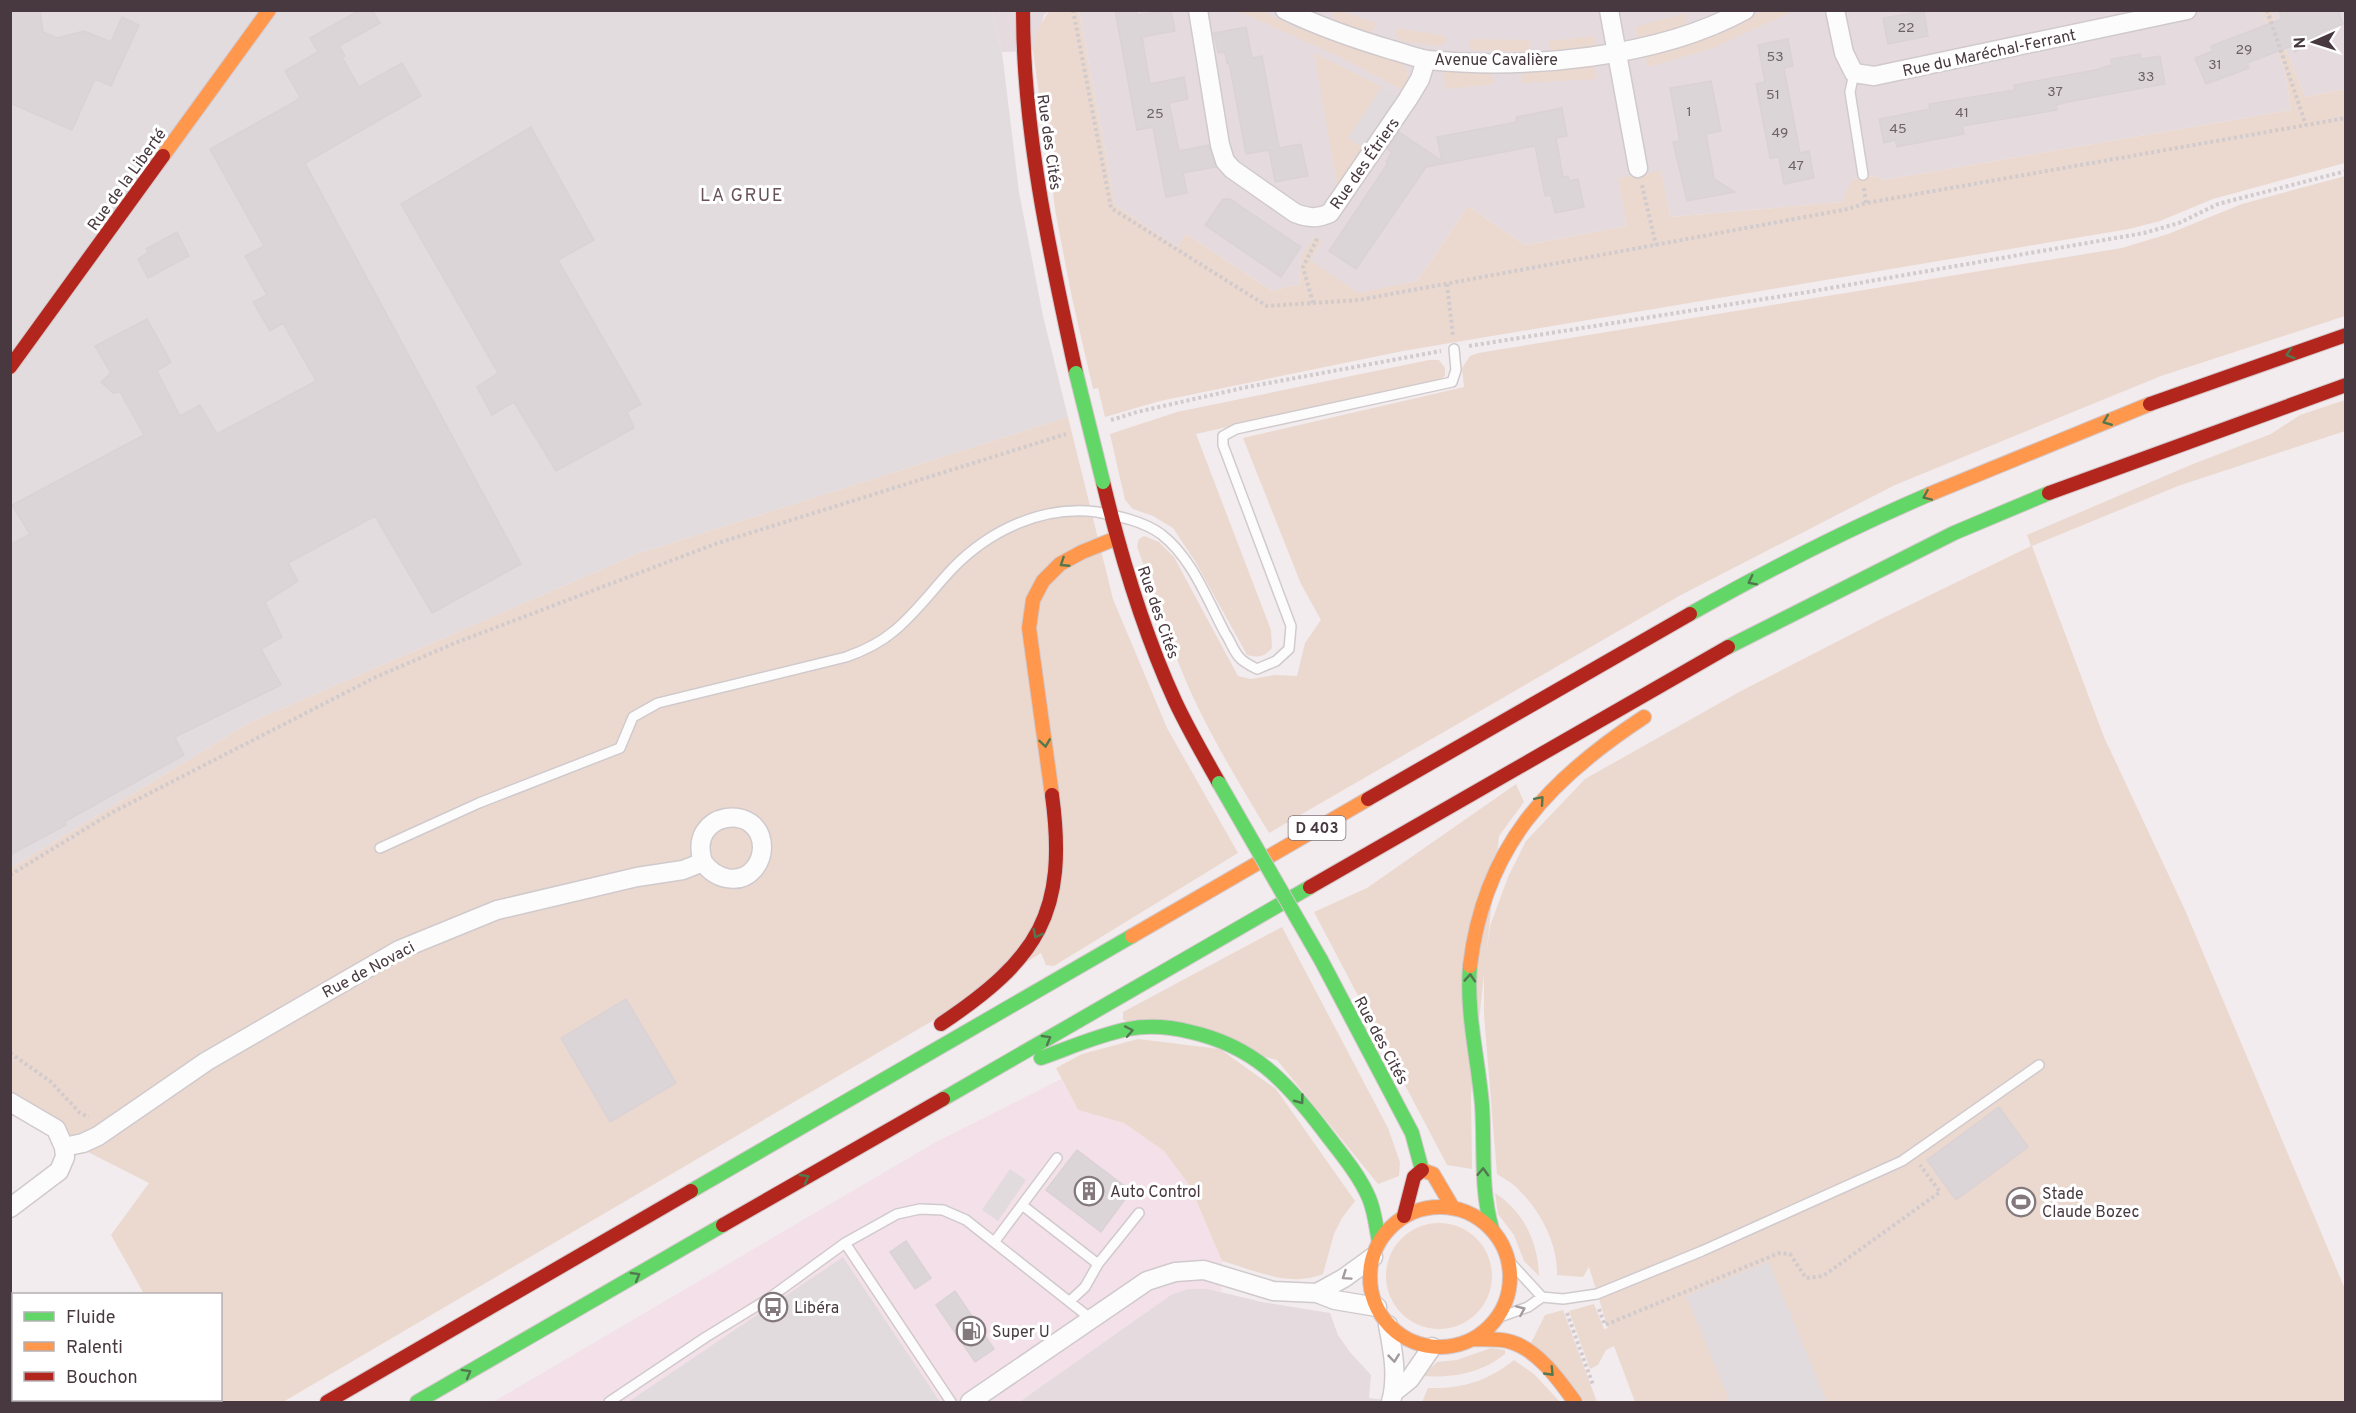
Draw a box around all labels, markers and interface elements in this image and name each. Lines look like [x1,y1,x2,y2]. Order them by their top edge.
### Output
north arrow [2284,12,2344,72]
house number: 22 [1897,20,1915,37]
street label: Rue du Maréchal-Ferrant [1901,26,2078,82]
text: N [2291,36,2311,49]
house number: 29 [2236,42,2252,59]
house number: 53 [1766,49,1784,66]
street label: Avenue Cavalière [1434,51,1558,71]
house number: 31 [2208,57,2222,74]
house number: 33 [2138,69,2154,86]
house number: 37 [2047,84,2063,101]
house number: 51 [1766,87,1780,104]
street label: Rue des Cités [1031,93,1065,192]
house number: 1 [1686,104,1692,121]
house number: 41 [1955,105,1969,122]
house number: 25 [1146,106,1164,123]
street label: Rue des Étriers [1325,113,1405,214]
house number: 45 [1889,121,1907,138]
street label: Rue de la Liberté [84,125,171,235]
house number: 49 [1772,125,1788,142]
house number: 47 [1788,158,1804,175]
district label: LA GRUE [700,185,784,208]
one-way arrow [2285,346,2296,359]
one-way arrow [2102,414,2113,426]
one-way arrow [1922,489,1933,501]
one-way arrow [1060,555,1070,567]
street label: Rue des Cités [1132,564,1182,662]
one-way arrow [1747,574,1758,585]
one-way arrow [1038,739,1050,748]
one-way arrow [1533,796,1544,807]
road number: D 403 [1288,816,1346,840]
one-way arrow [1033,928,1045,939]
street label: Rue de Novaci [319,938,419,1004]
one-way arrow [1463,974,1476,983]
street label: Rue des Cités [1349,993,1412,1088]
one-way arrow [1124,1025,1133,1037]
one-way arrow [1041,1035,1051,1046]
one-way arrow [1292,1093,1303,1104]
one-way arrow [1477,1168,1490,1177]
one-way arrow [799,1174,809,1186]
building icon: Auto Control [1073,1175,1105,1207]
place label: Auto Control [1110,1183,1201,1203]
place label: Stade Claude Bozec [2042,1185,2139,1223]
sports icon: Stade Claude Bozec [2005,1186,2037,1218]
one-way arrow [1342,1269,1353,1280]
one-way arrow [630,1272,640,1283]
bus stop icon: Libéra [757,1291,789,1323]
legend [12,1293,222,1401]
place label: Libéra [794,1299,839,1319]
one-way arrow [1514,1305,1525,1317]
text: Fluide [66,1307,115,1330]
fuel station icon: Super U [955,1315,987,1347]
place label: Super U [992,1323,1050,1343]
text: Ralenti [66,1337,123,1360]
one-way arrow [1387,1354,1400,1363]
one-way arrow [1543,1366,1554,1376]
text: Bouchon [66,1367,138,1390]
one-way arrow [461,1369,471,1381]

